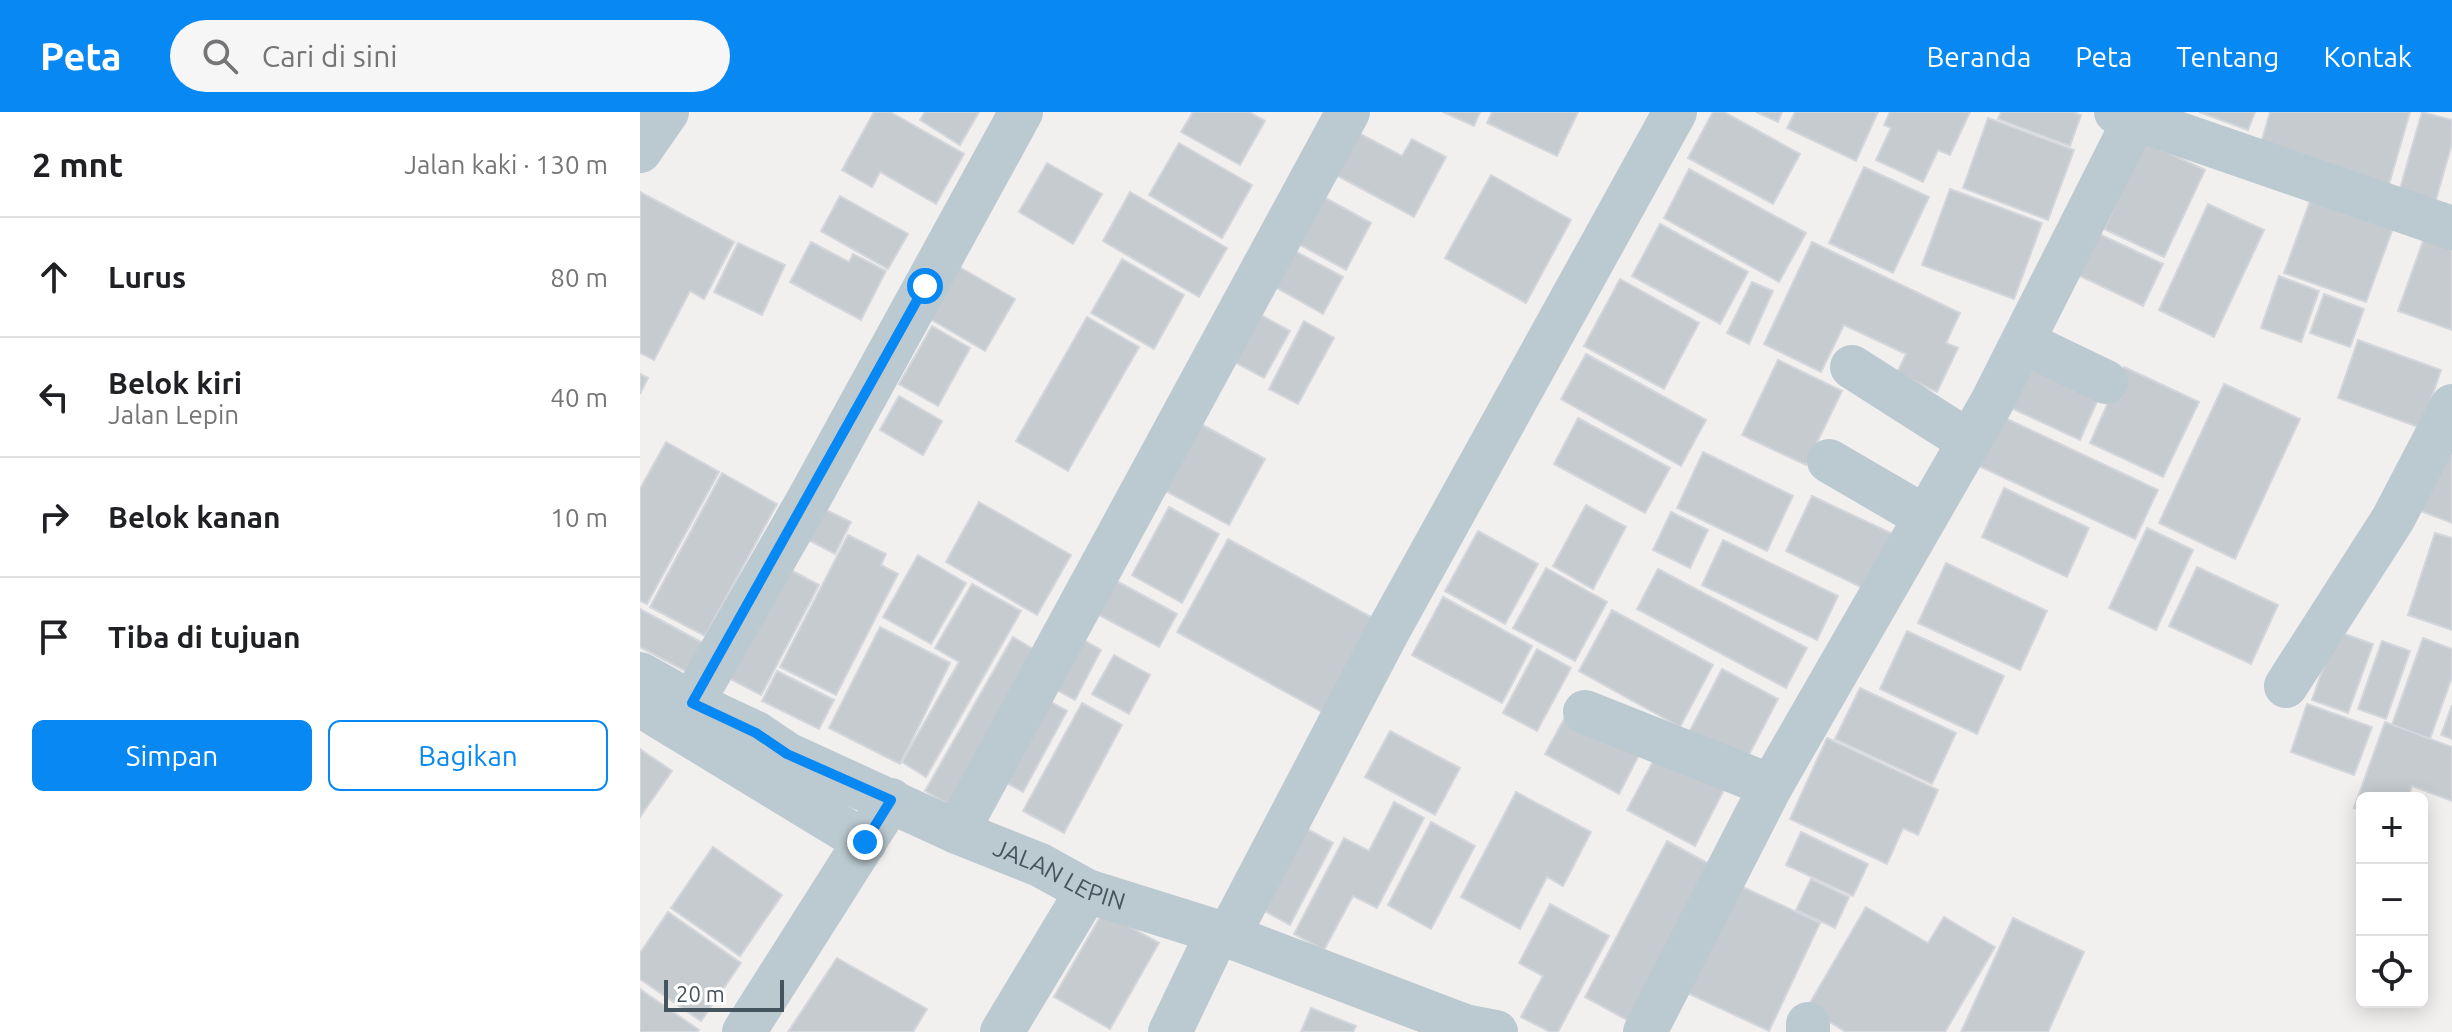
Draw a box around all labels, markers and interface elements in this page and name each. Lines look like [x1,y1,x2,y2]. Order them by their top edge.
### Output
search box [170,20,730,92]
icon: search [198,34,242,78]
text: Peta [40,35,122,77]
text: Cari di sini [262,39,398,73]
text: Beranda [1926,41,2031,72]
text: Peta [2075,41,2132,72]
text: Tentang [2176,41,2279,72]
text: Kontak [2323,41,2412,72]
text: 2 mnt [32,145,123,183]
text: Jalan kaki · 130 m [404,150,608,179]
icon: ahead [32,255,76,299]
text: Lurus [108,260,186,294]
text: 80 m [550,263,608,292]
route start [907,268,943,304]
text: Belok kiri [108,366,242,400]
icon: left [32,375,76,419]
text: 40 m [550,383,608,412]
text: Jalan Lepin [108,400,239,429]
icon: right [32,495,76,539]
text: Belok kanan [108,500,281,534]
text: 10 m [550,503,608,532]
icon: arrive [32,615,76,659]
text: Tiba di tujuan [108,620,301,654]
button: Simpan [32,720,312,791]
button: Bagikan [328,720,608,791]
map controls [2356,792,2428,1008]
button: + [2356,792,2428,864]
route end [847,824,883,860]
street label: JALAN LEPIN [990,834,1129,915]
button: − [2356,864,2428,936]
button: locate [2356,936,2428,1008]
scale bar [664,976,784,1012]
text: 20 m [676,981,725,1006]

